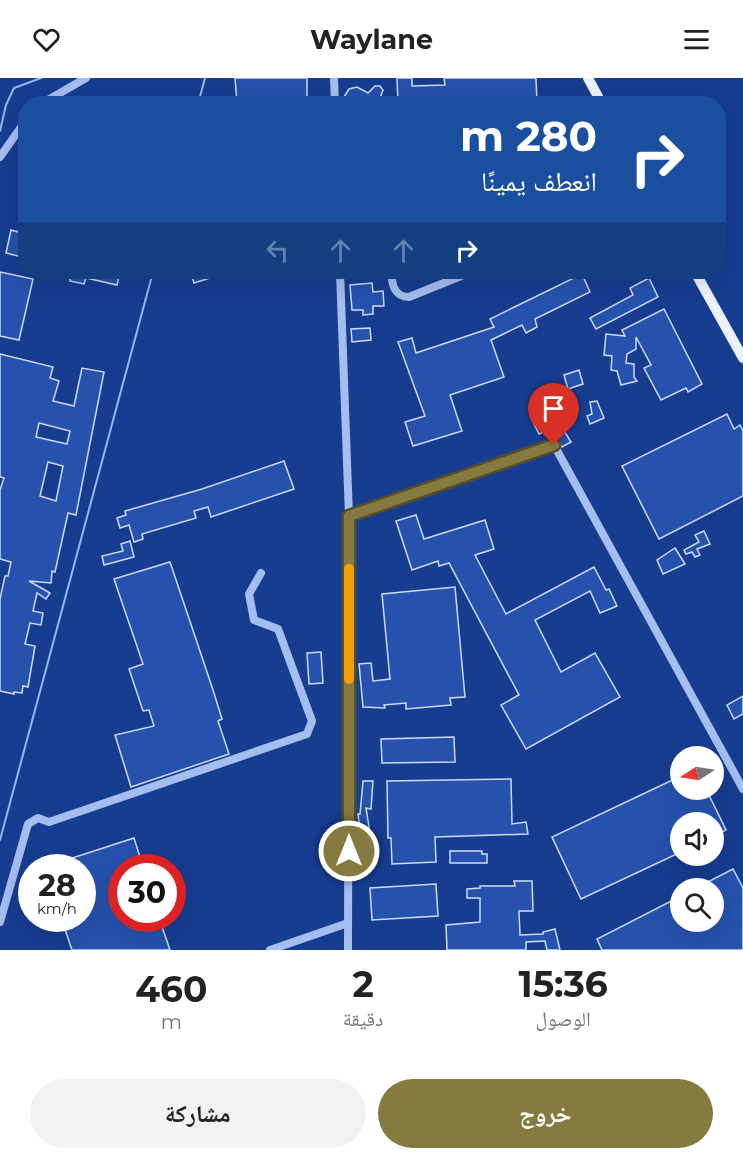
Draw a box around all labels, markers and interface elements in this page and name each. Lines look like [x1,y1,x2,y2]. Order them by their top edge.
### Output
icon: heart [30,23,63,56]
text: Waylane [310,23,433,56]
icon: menu [680,23,713,56]
text: 280 m [460,110,597,162]
icon: right [618,120,696,198]
text: انعطف يمينًا [481,165,597,198]
icon: left [261,234,294,267]
icon: ahead [324,234,357,267]
icon: ahead [387,234,420,267]
icon: right [450,234,483,267]
pin [528,383,579,445]
icon: arrive [537,392,570,425]
north arrow [670,746,724,800]
map controls [670,746,724,932]
button: sound [670,812,724,866]
position arrow [317,819,381,883]
speed limit sign: 30 [108,854,186,932]
text: 28 [38,867,76,904]
button: search [670,878,724,932]
text: km/h [37,899,77,918]
text: 2 [352,962,374,1006]
text: 15:36 [519,962,608,1006]
text: 460 [135,967,207,1011]
text: دقيقة [343,1007,383,1031]
text: الوصول [536,1007,591,1031]
text: m [161,1010,182,1034]
button: مشاركة [30,1079,366,1148]
button: خروج [378,1079,713,1148]

